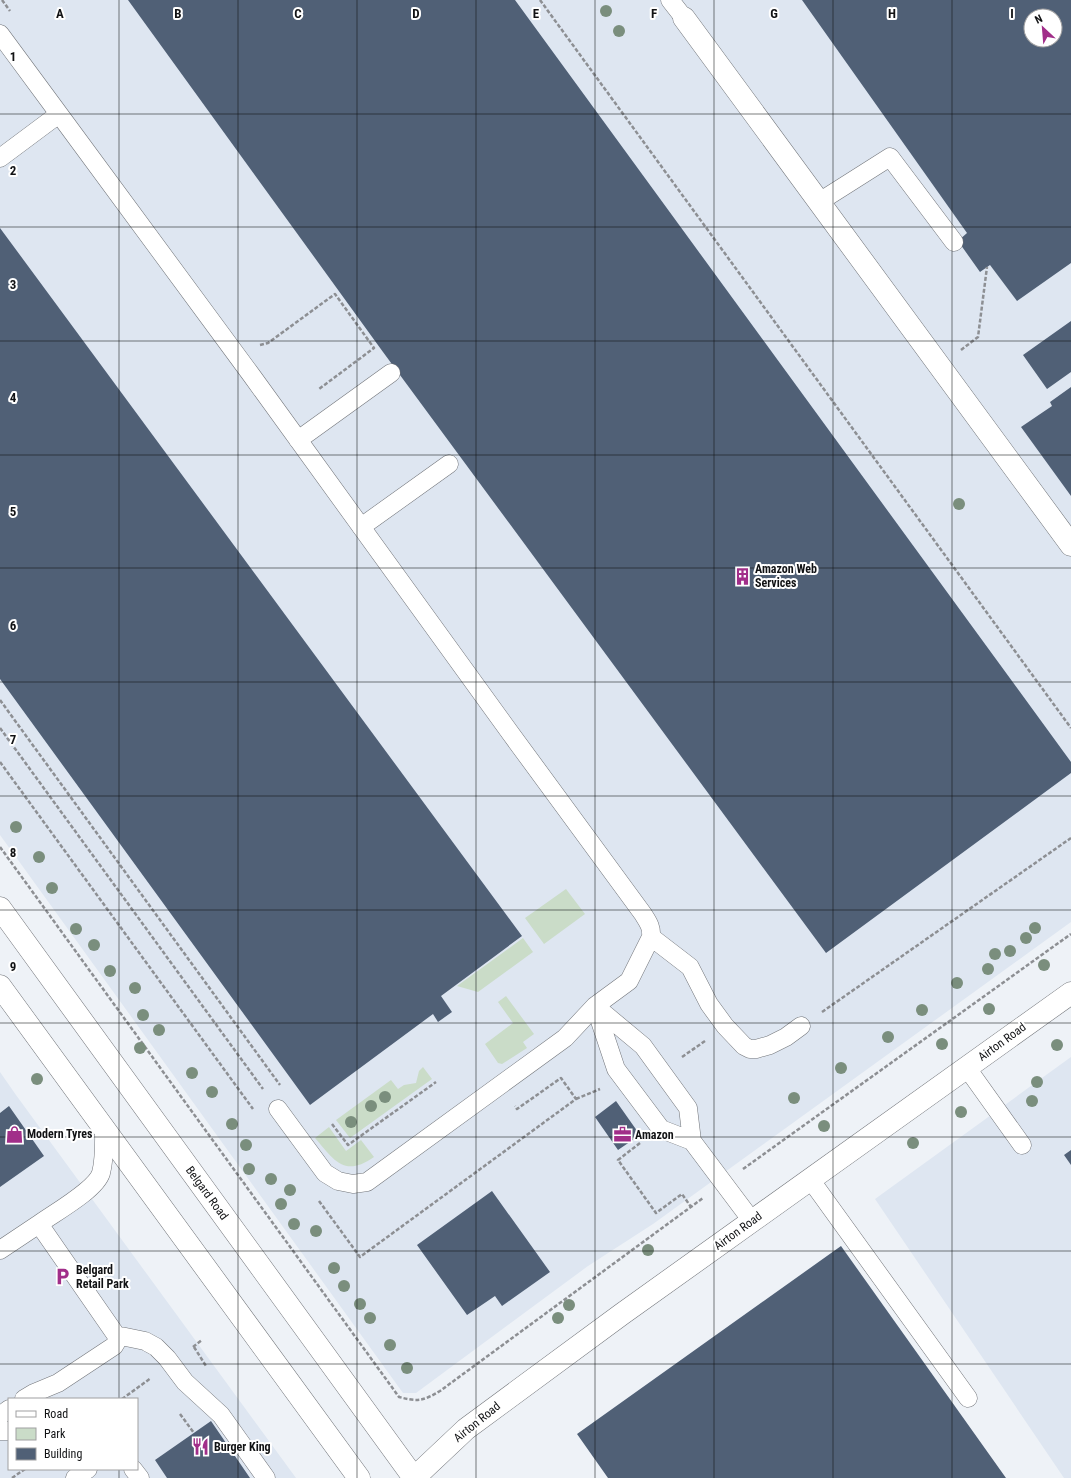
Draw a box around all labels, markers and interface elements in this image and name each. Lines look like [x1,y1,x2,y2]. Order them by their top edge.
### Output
text: A [56,6,64,21]
text: B [174,6,182,21]
text: C [294,6,302,21]
text: D [412,6,420,21]
text: E [533,6,540,21]
text: F [651,6,657,21]
text: G [770,6,778,21]
text: H [888,6,896,21]
text: I [1010,6,1014,21]
north arrow [1023,8,1063,48]
text: N [1033,12,1045,27]
text: 1 [10,49,16,64]
text: 2 [10,163,17,178]
text: 3 [10,277,16,292]
text: 4 [10,390,17,405]
text: 5 [10,504,17,519]
place label: Amazon Web Services [755,562,817,590]
building icon: Amazon Web Services [732,566,752,586]
text: 6 [10,618,17,633]
text: 7 [10,732,17,747]
text: 8 [10,845,16,860]
text: 9 [10,959,16,974]
street label: Airton Road [975,1020,1029,1064]
shop icon: Modern Tyres [4,1124,24,1144]
office icon: Amazon [612,1125,632,1145]
place label: Modern Tyres [27,1127,93,1141]
place label: Amazon [635,1128,674,1142]
street label: Belgard Road [183,1163,231,1223]
street label: Airton Road [711,1209,765,1253]
place label: Belgard Retail Park [76,1263,129,1291]
parking icon: Belgard Retail Park [53,1267,73,1287]
legend [8,1398,138,1470]
street label: Airton Road [451,1399,503,1445]
text: Road [44,1407,68,1421]
text: Park [44,1427,66,1441]
restaurant icon: Burger King [191,1437,211,1457]
place label: Burger King [214,1440,271,1454]
text: Building [44,1447,82,1461]

